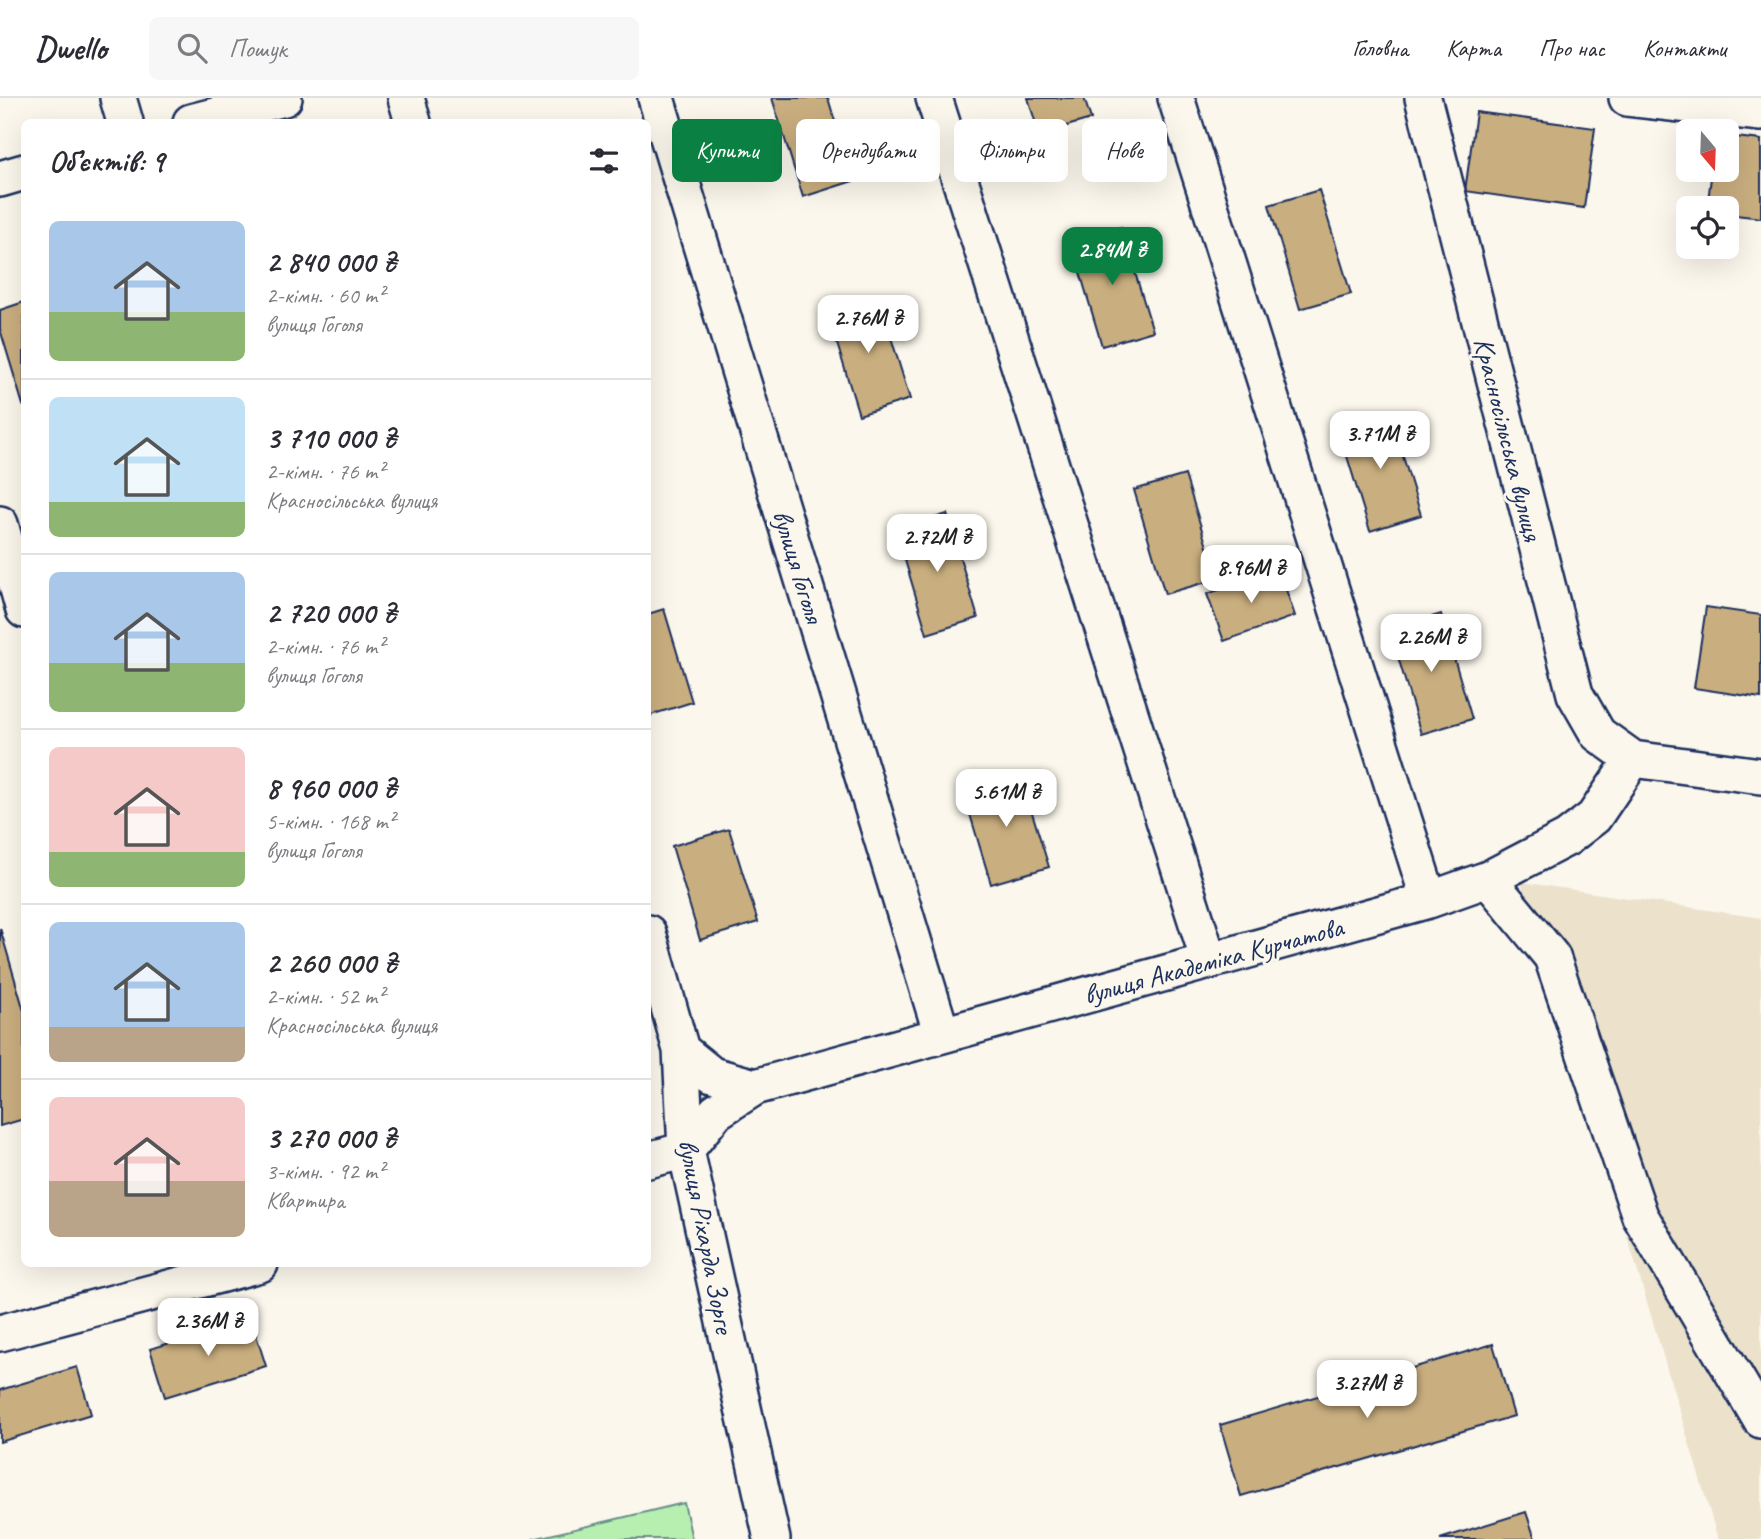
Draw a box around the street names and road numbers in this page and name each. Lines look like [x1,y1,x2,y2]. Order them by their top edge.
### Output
street label: Красносільська вулиця [1466,334,1551,545]
street label: вулиця Гоголя [765,505,833,629]
street label: вулиця Академіка Курчатова [1079,909,1348,1012]
street label: вулиця Ріхарда Зорге [671,1136,743,1338]

